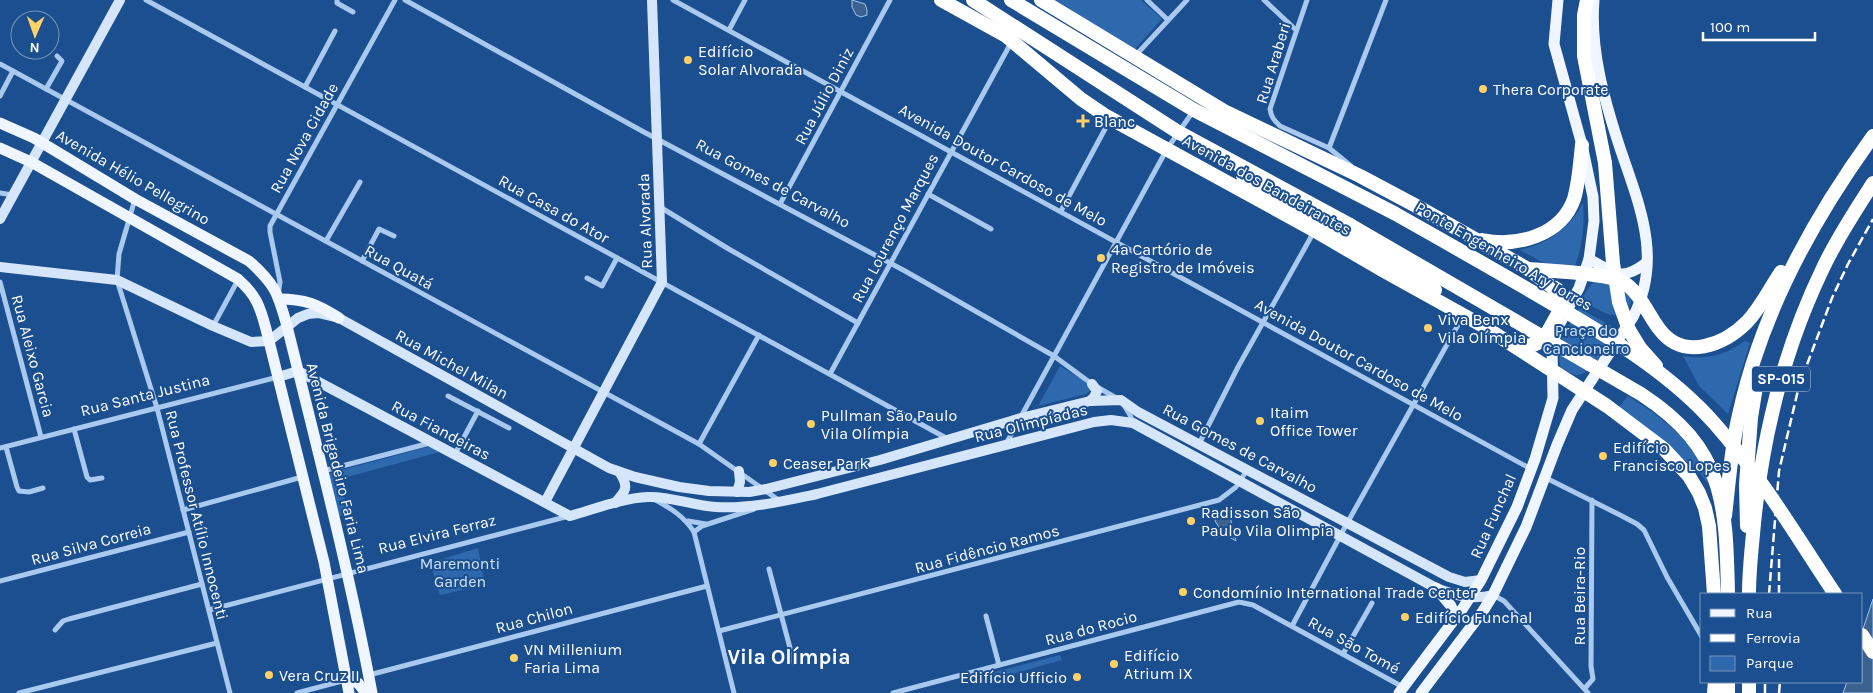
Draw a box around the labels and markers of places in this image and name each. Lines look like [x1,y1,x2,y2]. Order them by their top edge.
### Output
place label: Edifício Solar Alvorada [698,42,803,79]
marker: Edifício Solar Alvorada [682,54,694,66]
place label: Thera Corporate [1493,80,1609,99]
marker: Thera Corporate [1477,83,1489,95]
place label: Blanc [1094,112,1135,131]
marker: Blanc [1076,114,1090,128]
place label: 4ª Cartório de Registro de Imóveis [1111,240,1255,277]
marker: 4ª Cartório de Registro de Imóveis [1095,252,1107,264]
place label: Viva Benx Vila Olímpia [1438,310,1526,347]
marker: Viva Benx Vila Olímpia [1422,322,1434,334]
place label: Itaim Office Tower [1270,403,1358,440]
place label: Pullman São Paulo Vila Olímpia [821,406,957,443]
marker: Itaim Office Tower [1254,415,1266,427]
marker: Pullman São Paulo Vila Olímpia [805,418,817,430]
place label: Edifício Francisco Lopes [1613,438,1730,475]
marker: Edifício Francisco Lopes [1597,450,1609,462]
place label: Ceaser Park [783,454,869,473]
marker: Ceaser Park [767,457,779,469]
place label: Radisson São Paulo Vila Olimpia [1201,503,1334,540]
marker: Radisson São Paulo Vila Olimpia [1185,515,1197,527]
place label: Condomínio International Trade Center [1193,583,1476,602]
marker: Condomínio International Trade Center [1177,586,1189,598]
place label: Edifício Funchal [1415,608,1533,627]
marker: Edifício Funchal [1399,611,1411,623]
place label: VN Millenium Faria Lima [524,640,622,677]
place label: Edifício Atrium IX [1124,646,1193,683]
marker: VN Millenium Faria Lima [508,652,520,664]
marker: Edifício Atrium IX [1108,658,1120,670]
place label: Vera Cruz II [279,666,360,685]
place label: Edifício Ufficio [960,668,1067,687]
marker: Vera Cruz II [263,669,275,681]
marker: Edifício Ufficio [1071,671,1083,683]

